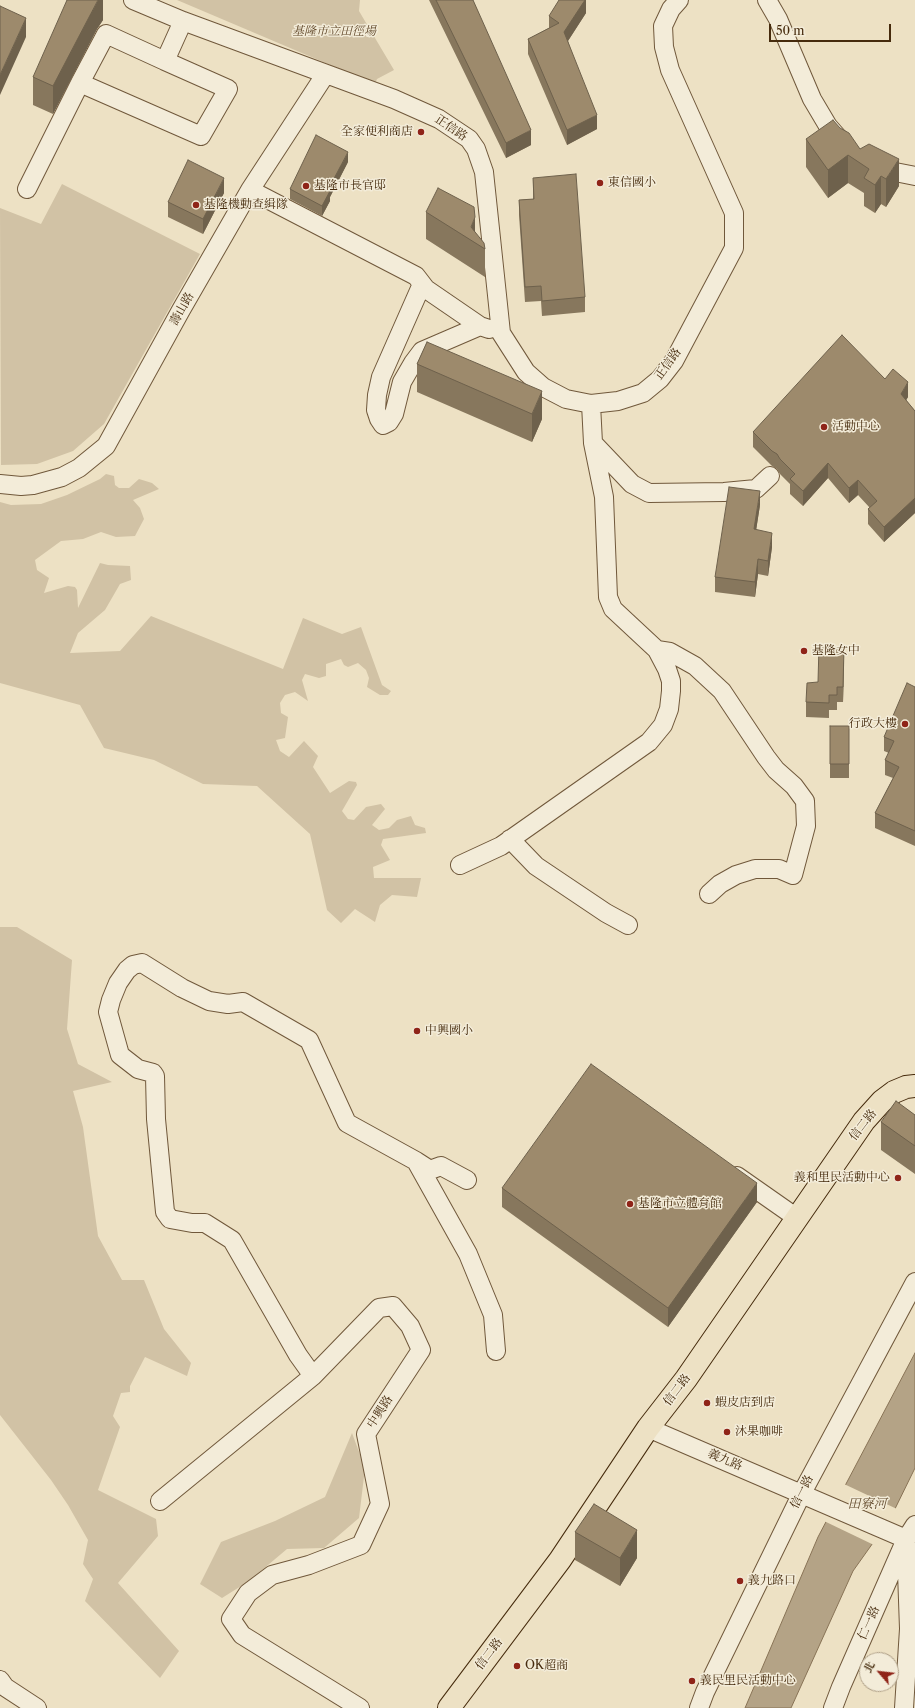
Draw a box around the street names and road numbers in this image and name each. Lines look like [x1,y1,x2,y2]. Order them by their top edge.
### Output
street label: 正信路 [432,112,470,144]
street label: 壽山路 [167,290,197,328]
street label: 正信路 [652,345,684,383]
street label: 信二路 [846,1106,880,1144]
street label: 信二路 [660,1371,694,1409]
street label: 中興路 [364,1393,396,1431]
street label: 義九路 [706,1446,744,1474]
street label: 信一路 [787,1473,817,1511]
street label: 仁一路 [855,1604,883,1642]
street label: 信二路 [472,1635,506,1673]

